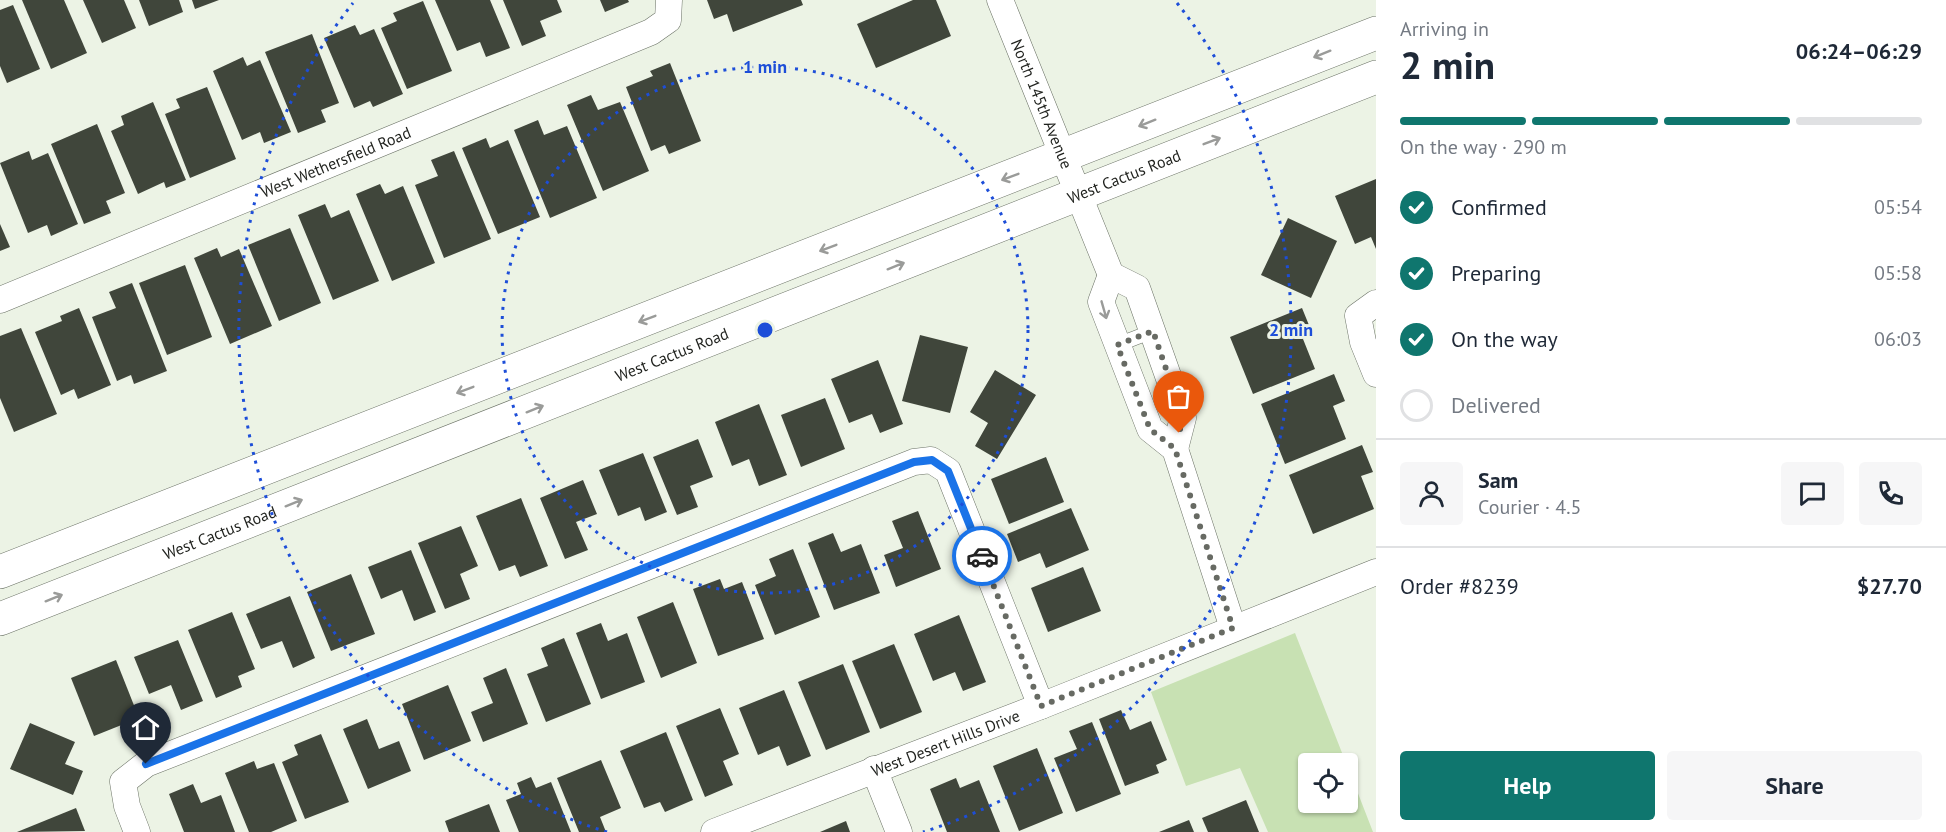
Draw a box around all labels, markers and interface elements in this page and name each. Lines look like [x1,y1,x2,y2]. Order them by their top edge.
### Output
text: Arriving in [1400,16,1489,42]
street label: North 145th Avenue [1007,36,1077,172]
text: 06:24–06:29 [1796,37,1922,65]
text: 2 min [1400,39,1495,90]
one-way arrow [1313,49,1331,60]
text: 1 min [743,55,787,78]
one-way arrow [1138,119,1157,130]
street label: West Wethersfield Road [258,122,414,202]
text: On the way · 290 m [1400,134,1567,160]
one-way arrow [1202,135,1221,146]
street label: West Cactus Road [1064,145,1184,208]
one-way arrow [1001,172,1020,183]
icon: check [1400,191,1433,224]
text: Confirmed [1451,193,1547,221]
text: 05:54 [1874,194,1922,220]
one-way arrow [820,243,838,254]
icon: check [1400,257,1433,290]
text: Preparing [1451,259,1541,287]
one-way arrow [886,260,905,271]
text: 05:58 [1874,260,1922,286]
one-way arrow [1099,300,1110,319]
one-way arrow [638,314,657,325]
text: 2 min [1269,318,1313,341]
centre of rings [755,320,775,340]
street label: West Cactus Road [612,323,731,386]
icon: check [1400,323,1433,356]
text: On the way [1451,325,1558,353]
text: 06:03 [1874,326,1922,352]
pin [1153,371,1204,433]
icon: bag [1162,380,1195,413]
one-way arrow [456,385,475,396]
text: Delivered [1451,391,1541,419]
one-way arrow [525,403,543,414]
button: person [1400,462,1463,525]
button: chat [1781,462,1844,525]
button: phone [1859,462,1922,525]
text: Sam [1478,466,1518,494]
text: Courier · 4.5 [1478,494,1581,520]
one-way arrow [285,497,303,508]
street label: West Cactus Road [160,501,279,564]
courier [952,526,1012,586]
icon: car [966,540,999,573]
text: Order #8239 [1400,572,1519,600]
text: $27.70 [1857,572,1922,600]
one-way arrow [45,592,63,603]
pin [120,702,171,764]
street label: West Desert Hills Drive [868,705,1023,781]
icon: home [129,711,162,744]
button: Help [1400,751,1655,820]
button: Share [1667,751,1922,820]
map controls [1298,753,1358,813]
button: locate [1298,753,1358,813]

